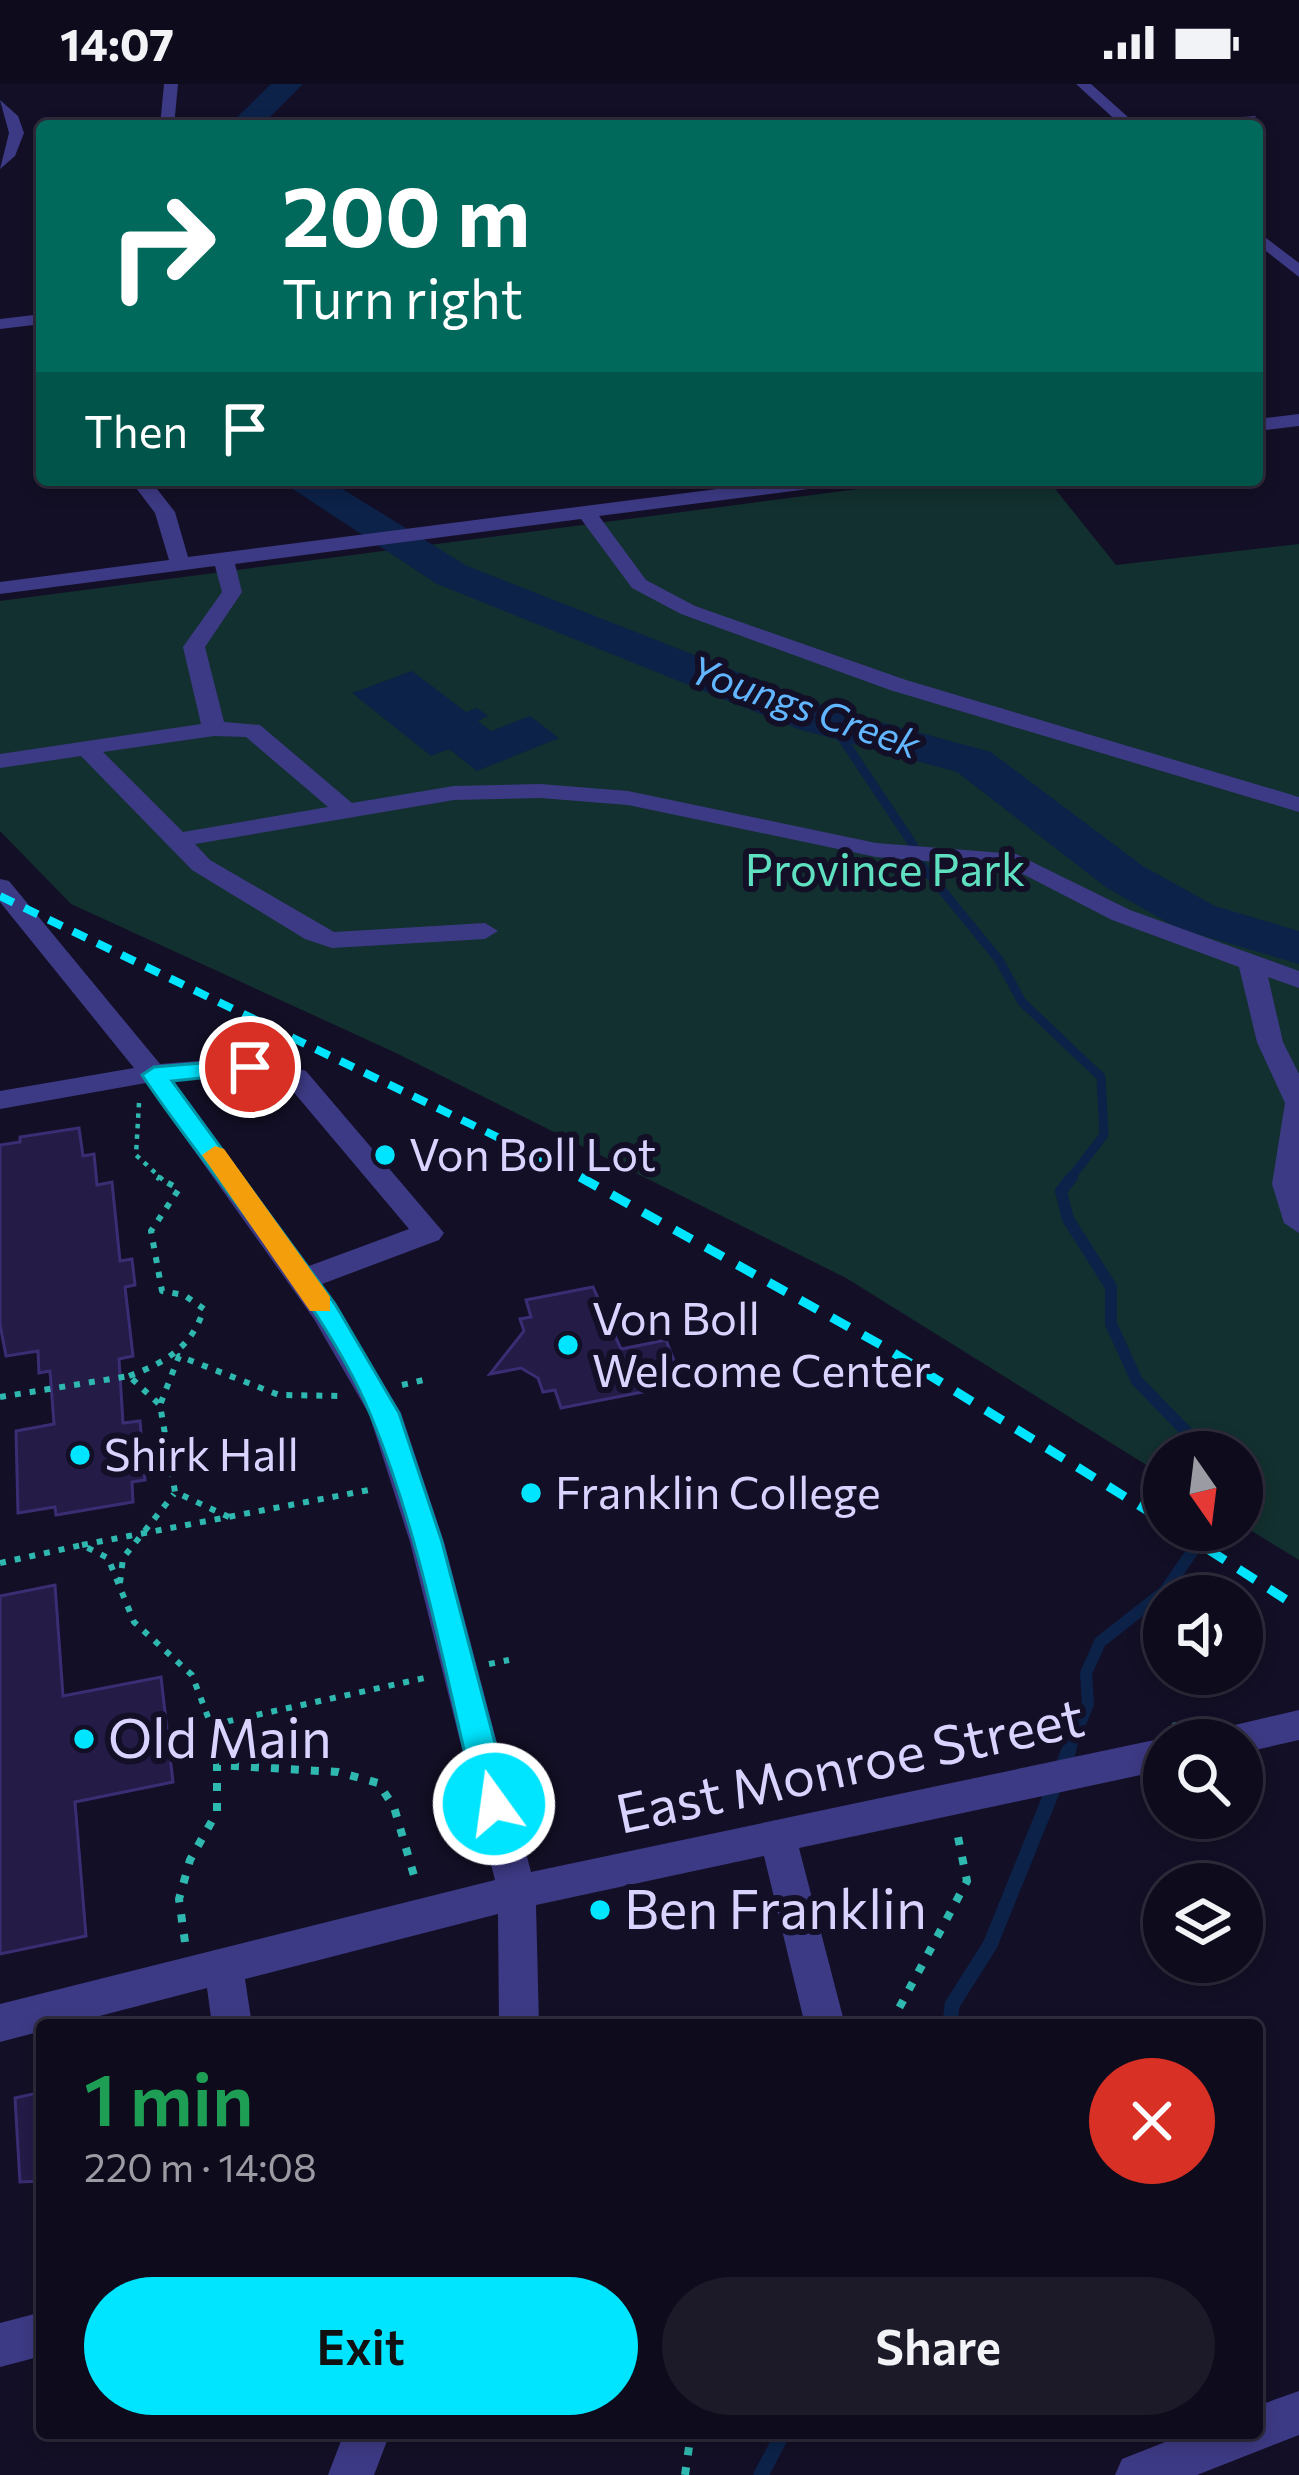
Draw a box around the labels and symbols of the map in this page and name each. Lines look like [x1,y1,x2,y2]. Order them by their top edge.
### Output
water label: Youngs Creek [684,643,928,767]
park label: Province Park [745,840,1025,895]
pin [199,1016,301,1118]
place label: Von Boll Lot [409,1125,656,1180]
marker: Von Boll Lot [372,1142,398,1168]
place label: Von Boll Welcome Center [592,1289,931,1396]
marker: Von Boll Welcome Center [555,1332,581,1358]
place label: Shirk Hall [104,1425,299,1480]
north arrow [1143,1431,1263,1551]
marker: Shirk Hall [67,1442,93,1468]
place label: Franklin College [555,1463,881,1518]
marker: Franklin College [518,1480,544,1506]
street label: East Monroe Street [610,1681,1089,1845]
place label: Old Main [108,1703,332,1769]
marker: Old Main [71,1726,97,1752]
position arrow [431,1741,557,1867]
place label: Ben Franklin [624,1874,927,1940]
marker: Ben Franklin [587,1897,613,1923]

